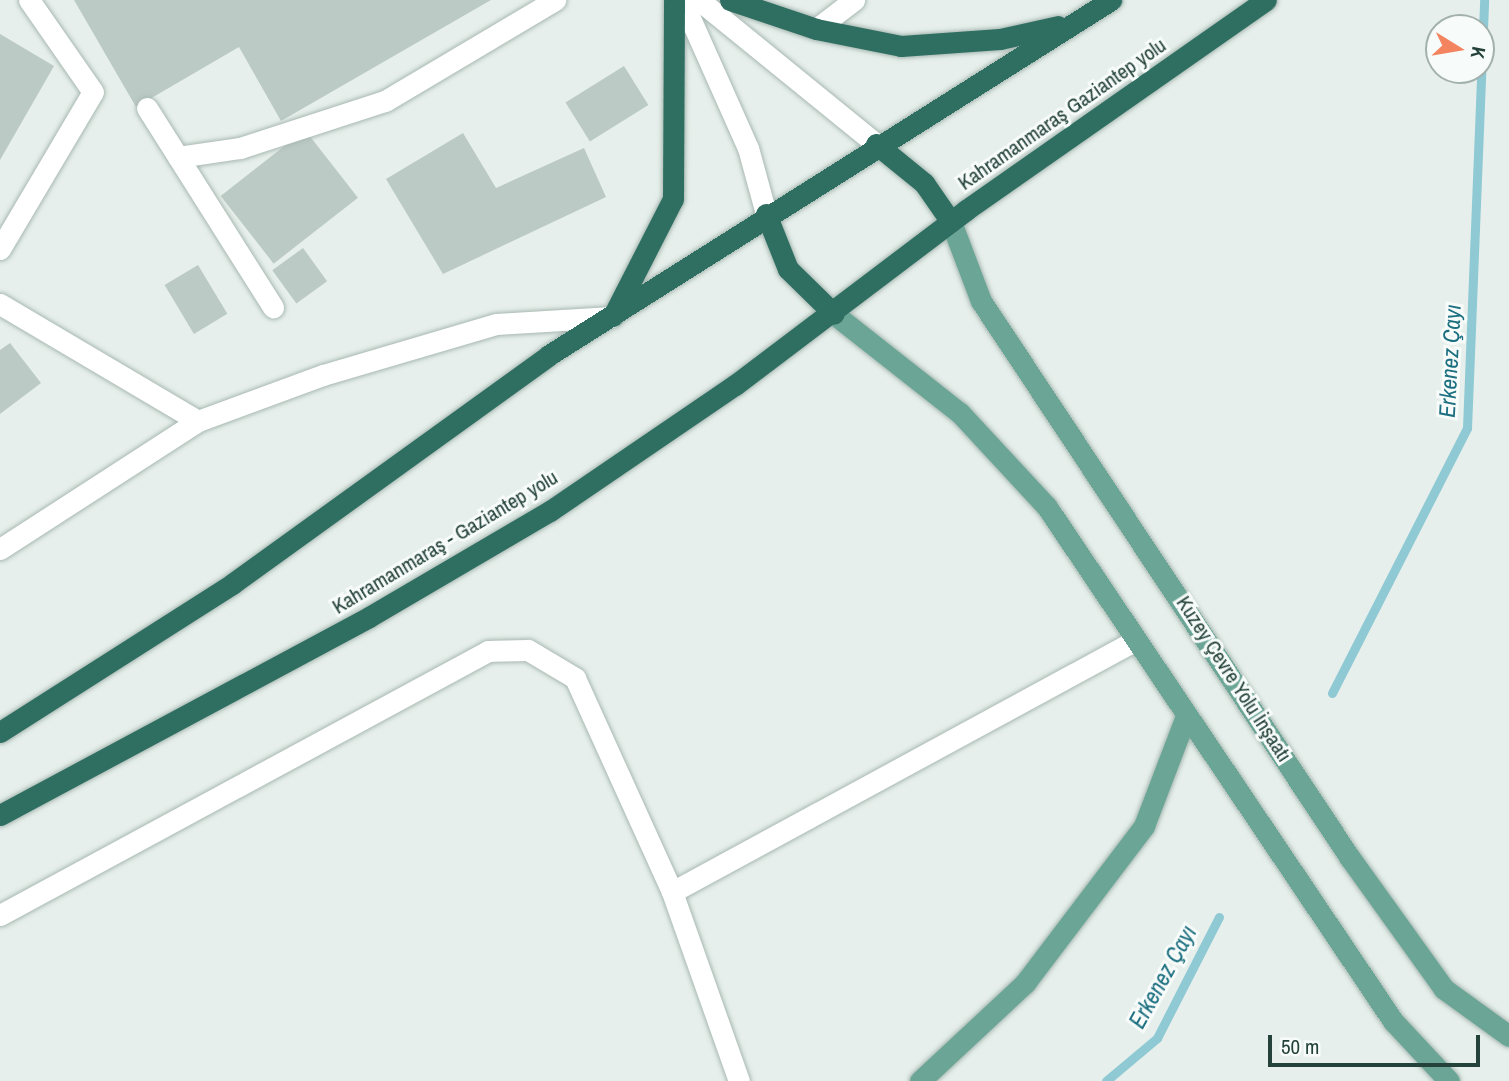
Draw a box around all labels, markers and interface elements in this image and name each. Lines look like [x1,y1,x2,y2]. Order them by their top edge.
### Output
north arrow [1425,14,1495,84]
street label: Kahramanmaraş Gaziantep yolu [953,33,1171,195]
text: K [1465,45,1492,61]
water label: Erkenez Çayı [1433,304,1467,418]
street label: Kahramanmaraş - Gaziantep yolu [328,465,562,619]
street label: Kuzey Çevre Yolu İnşaatı [1171,591,1297,767]
water label: Erkenez Çayı [1123,921,1203,1033]
scale bar [1271,1021,1483,1066]
text: 50 m [1281,1032,1319,1061]

